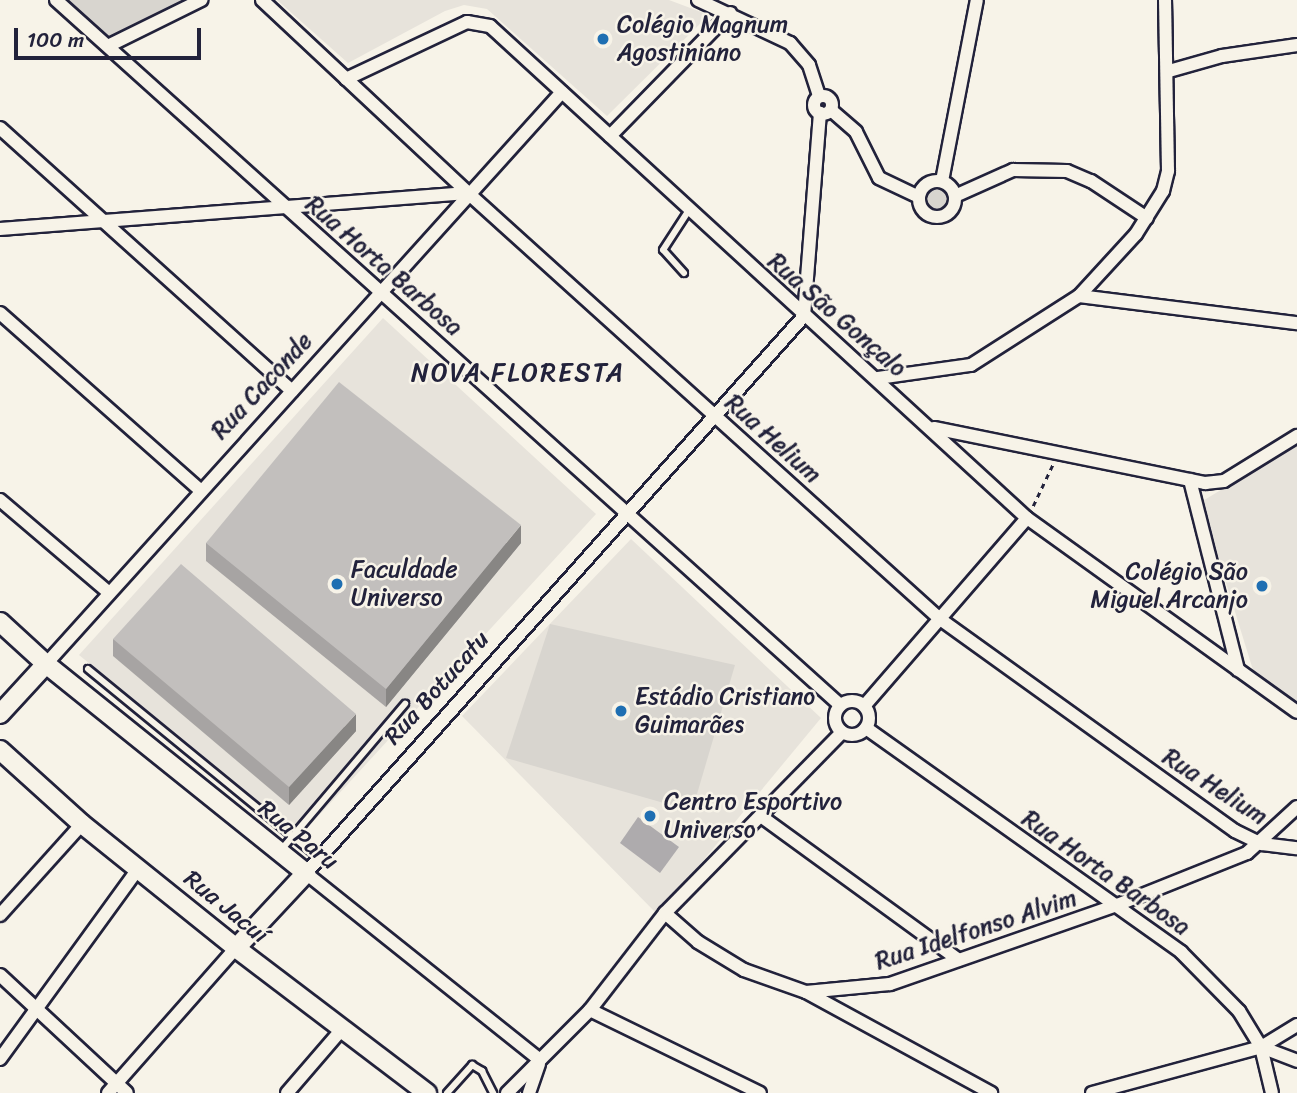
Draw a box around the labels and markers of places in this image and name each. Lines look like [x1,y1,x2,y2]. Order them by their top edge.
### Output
place label: Colégio Magnum Agostiniano [617,11,788,67]
marker: Colégio Magnum Agostiniano [595,31,611,47]
place label: Faculdade Universo [351,556,457,612]
place label: Colégio São Miguel Arcanjo [1090,558,1248,614]
marker: Faculdade Universo [329,576,345,592]
marker: Colégio São Miguel Arcanjo [1254,578,1270,594]
place label: Estádio Cristiano Guimarães [635,683,816,739]
marker: Estádio Cristiano Guimarães [613,703,629,719]
place label: Centro Esportivo Universo [664,788,842,844]
marker: Centro Esportivo Universo [642,808,658,824]

